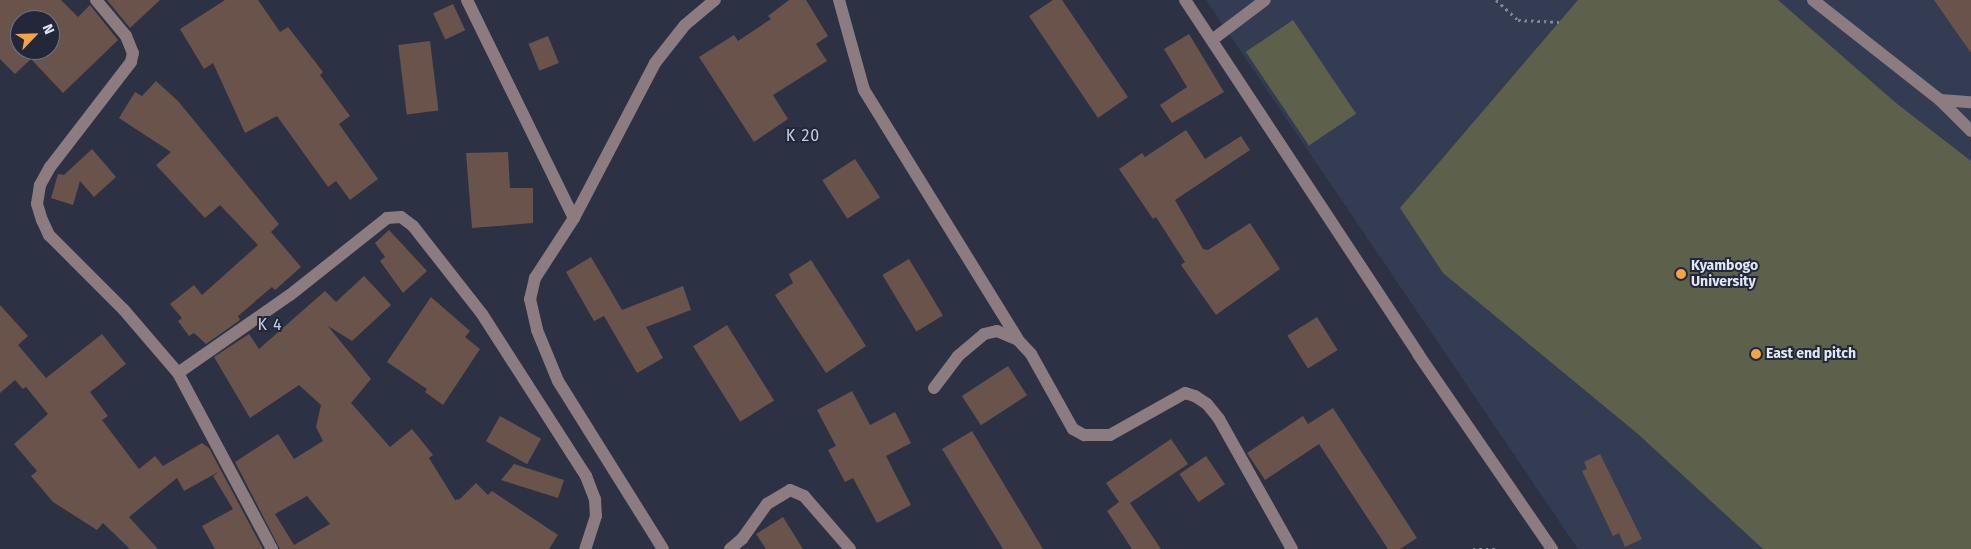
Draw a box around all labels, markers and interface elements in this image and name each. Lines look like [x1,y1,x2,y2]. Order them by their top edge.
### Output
north arrow [10,10,60,60]
text: N [39,21,58,37]
district label: K 20 [785,126,821,146]
place label: Kyambogo University [1691,258,1758,290]
marker: Kyambogo University [1675,268,1687,280]
district label: K 4 [257,315,283,335]
place label: East end pitch [1766,346,1856,362]
marker: East end pitch [1750,348,1762,360]

